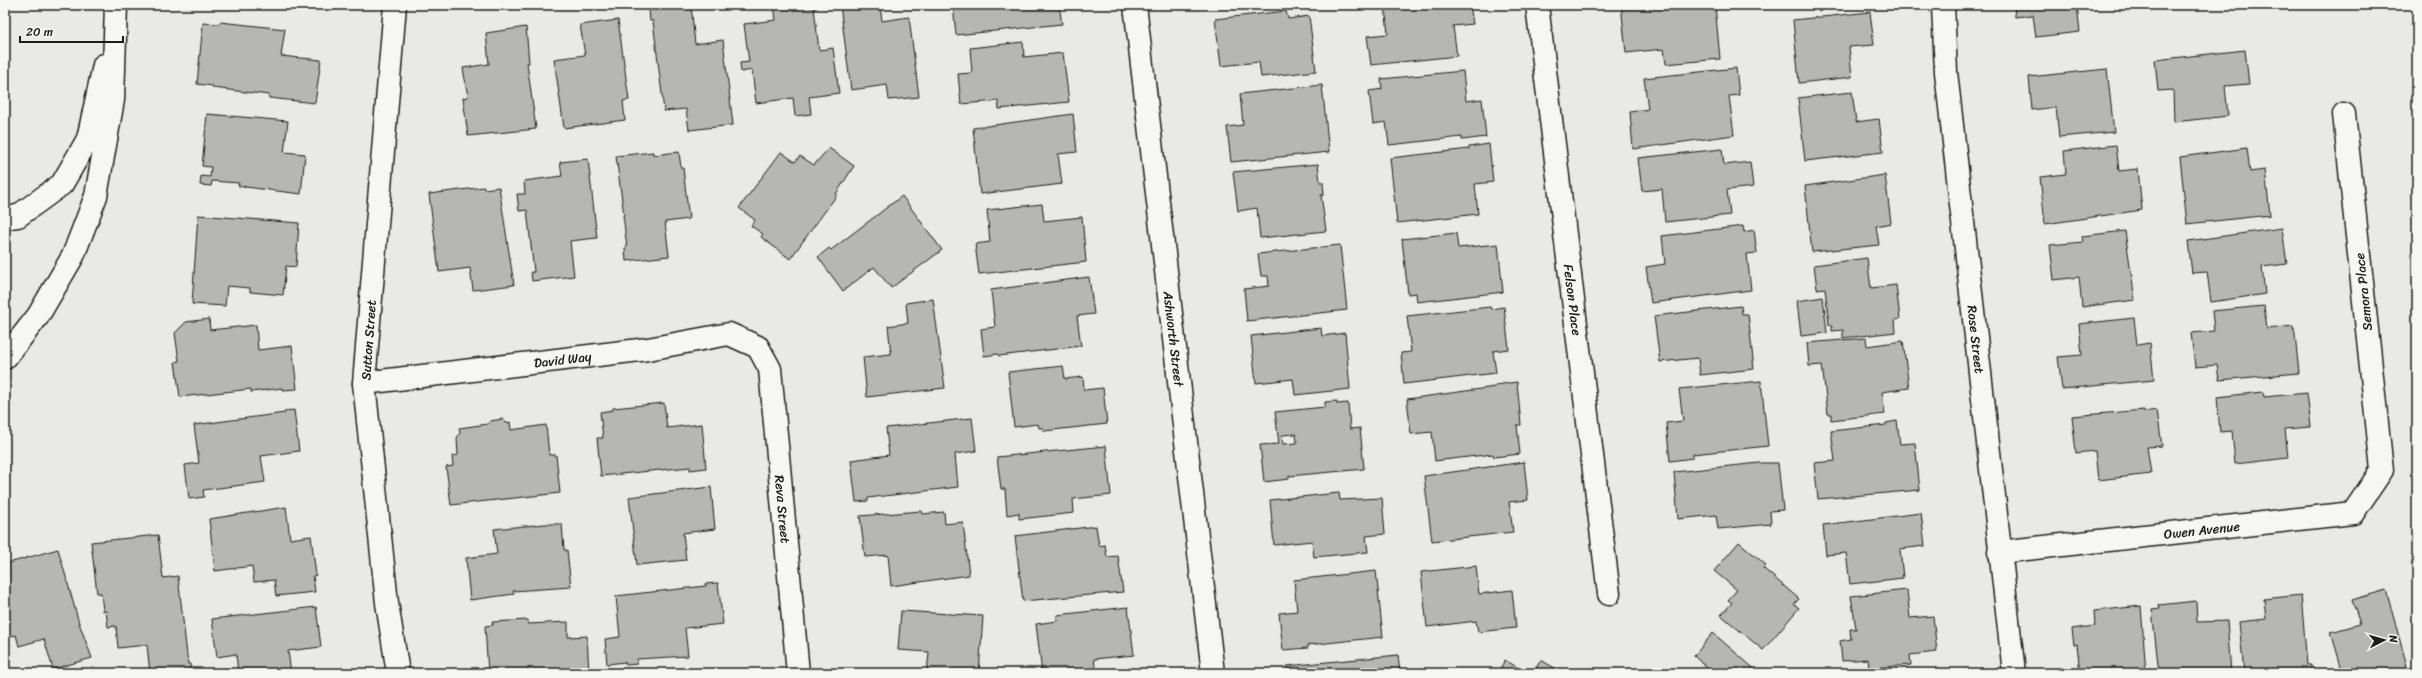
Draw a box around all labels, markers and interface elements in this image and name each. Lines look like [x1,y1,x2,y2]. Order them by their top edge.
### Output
scale bar [20,18,123,44]
text: 20 m [26,21,53,43]
street label: Semora Place [2348,252,2379,332]
street label: Felson Place [1557,263,1588,337]
street label: Ashworth Street [1156,289,1191,389]
street label: Sutton Street [354,299,383,381]
street label: Rose Street [1960,304,1991,375]
street label: David Way [533,345,593,375]
street label: Reva Street [768,474,797,545]
street label: Owen Avenue [2163,515,2241,546]
north arrow [2364,620,2404,660]
text: N [2383,633,2403,644]

